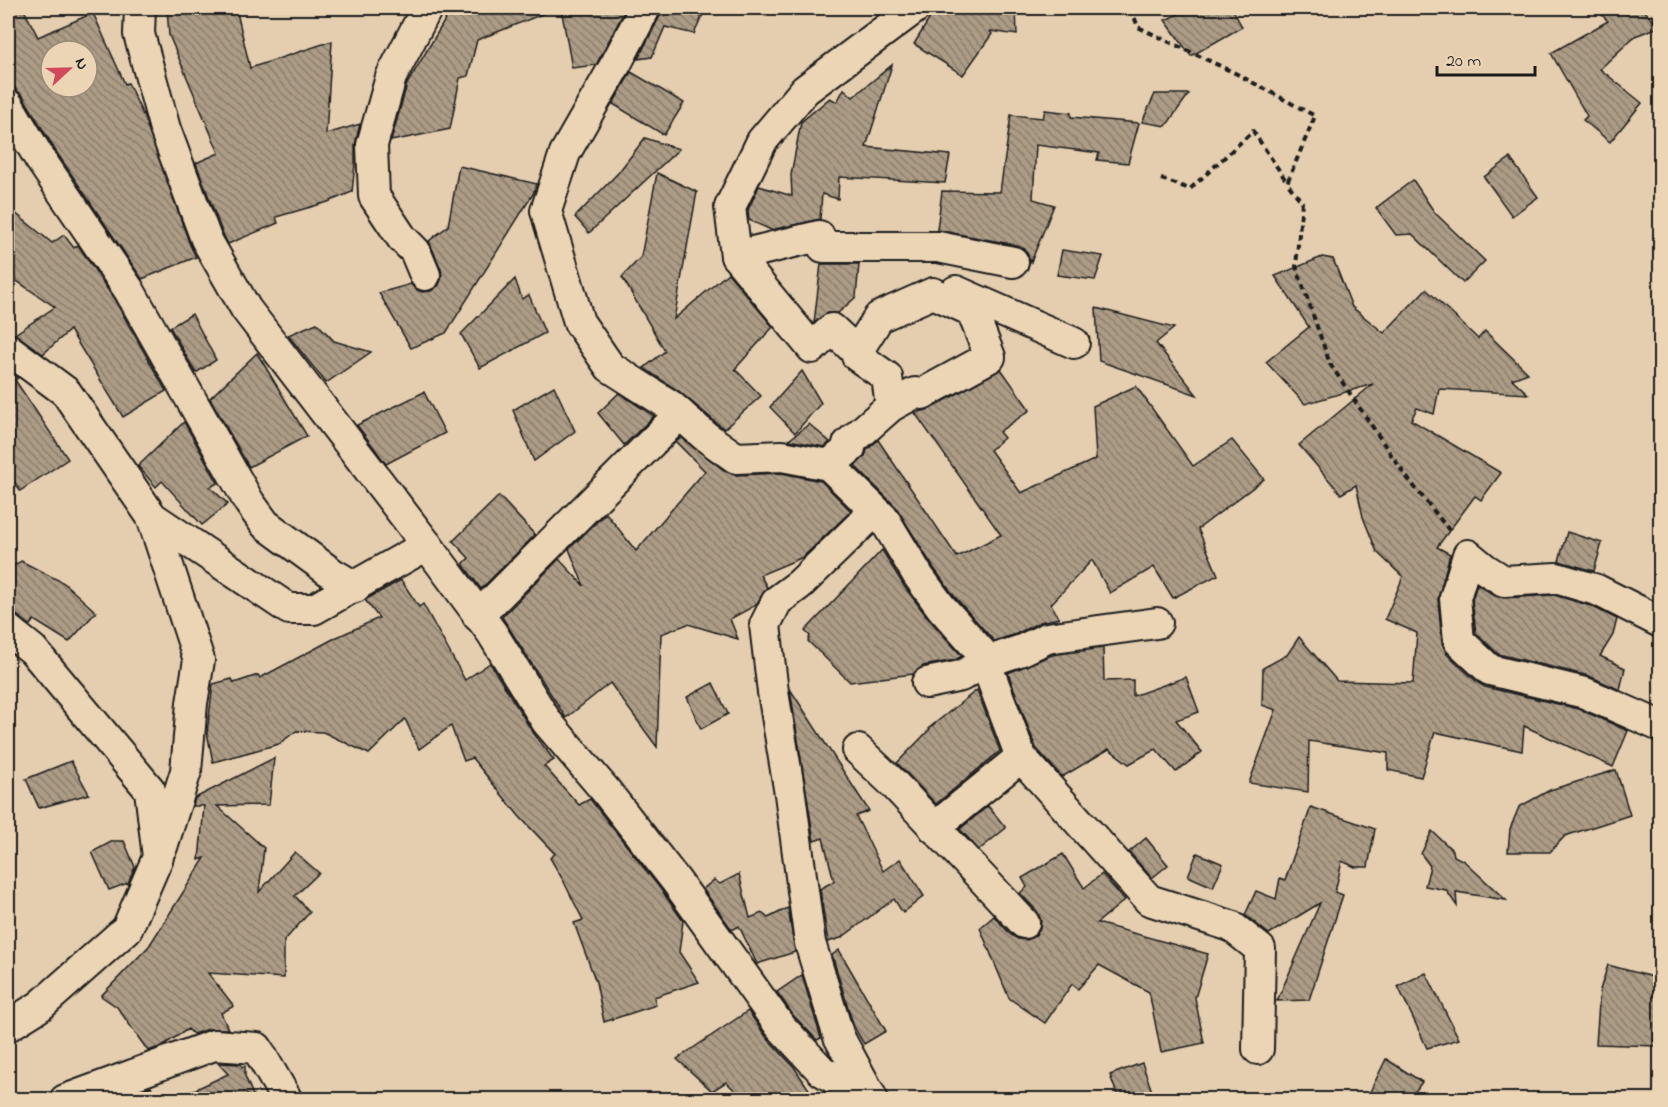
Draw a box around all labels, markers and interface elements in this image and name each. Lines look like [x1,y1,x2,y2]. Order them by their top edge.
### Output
north arrow [39,39,99,99]
scale bar [1437,39,1534,77]
text: 20 m [1446,49,1481,75]
text: N [68,55,94,74]

